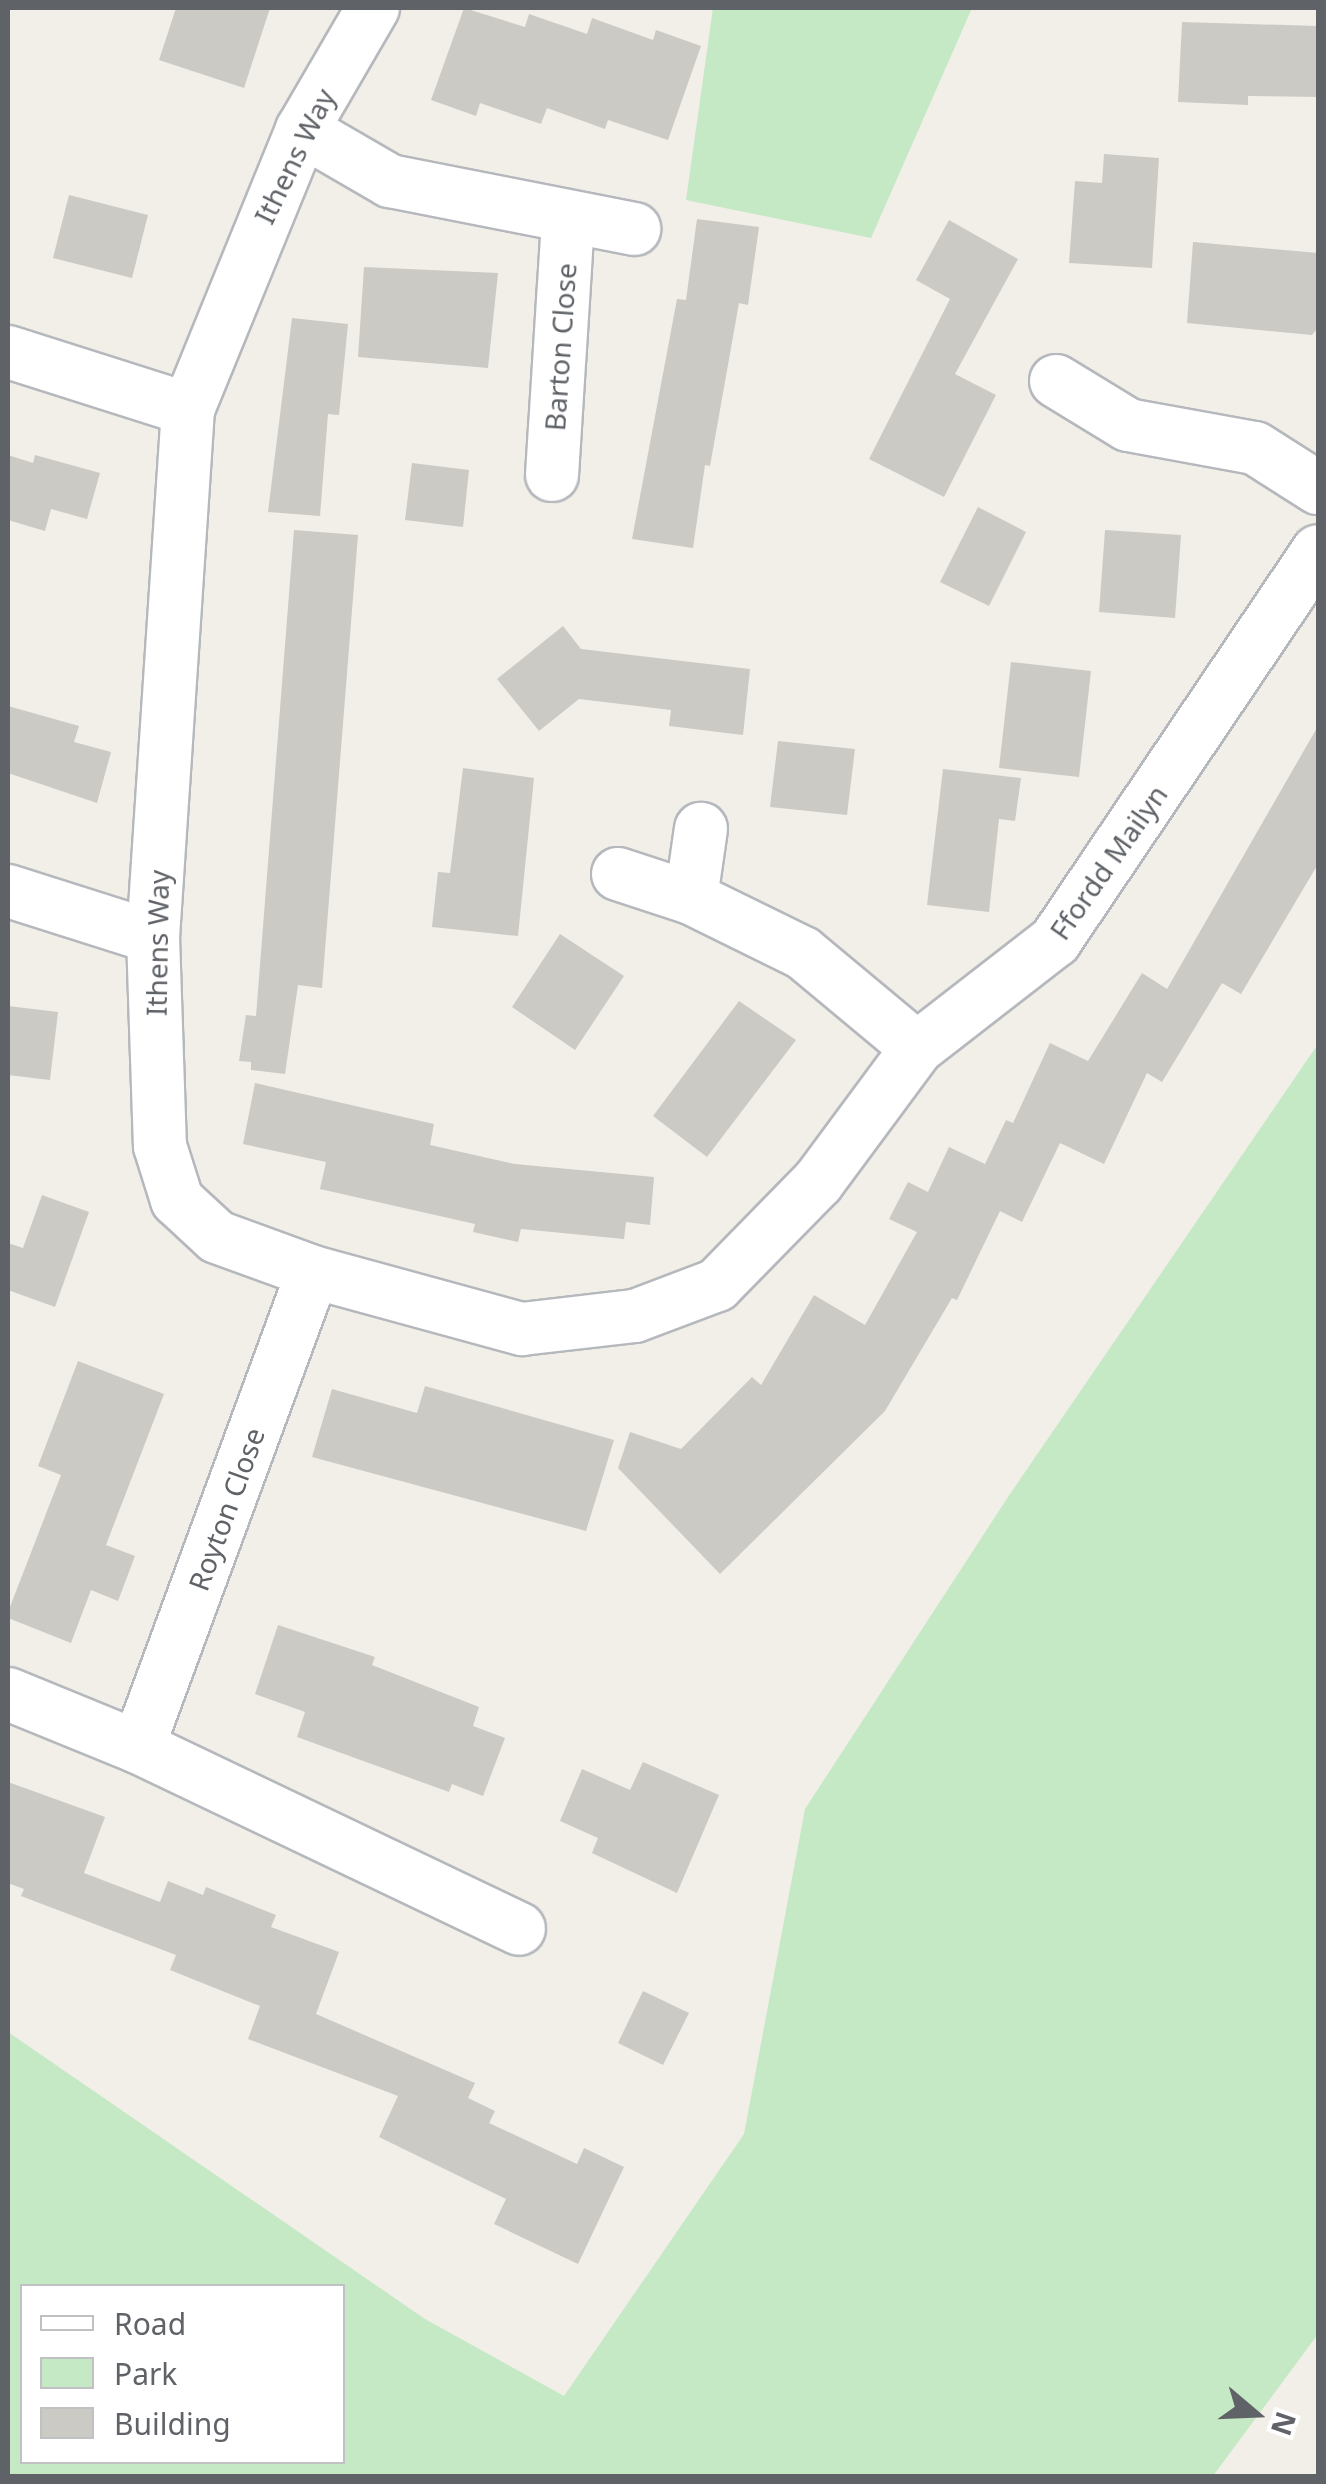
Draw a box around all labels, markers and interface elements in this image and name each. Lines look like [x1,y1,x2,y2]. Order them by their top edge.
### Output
street label: Ithens Way [247,83,341,229]
street label: Barton Close [537,262,583,432]
street label: Ffordd Mailyn [1042,778,1174,946]
street label: Ithens Way [139,870,175,1016]
street label: Royton Close [181,1423,271,1595]
legend [20,2284,345,2464]
text: Road [114,2303,186,2344]
text: Park [114,2353,177,2394]
north arrow [1206,2364,1306,2464]
text: Building [114,2403,231,2444]
text: N [1263,2407,1306,2441]

